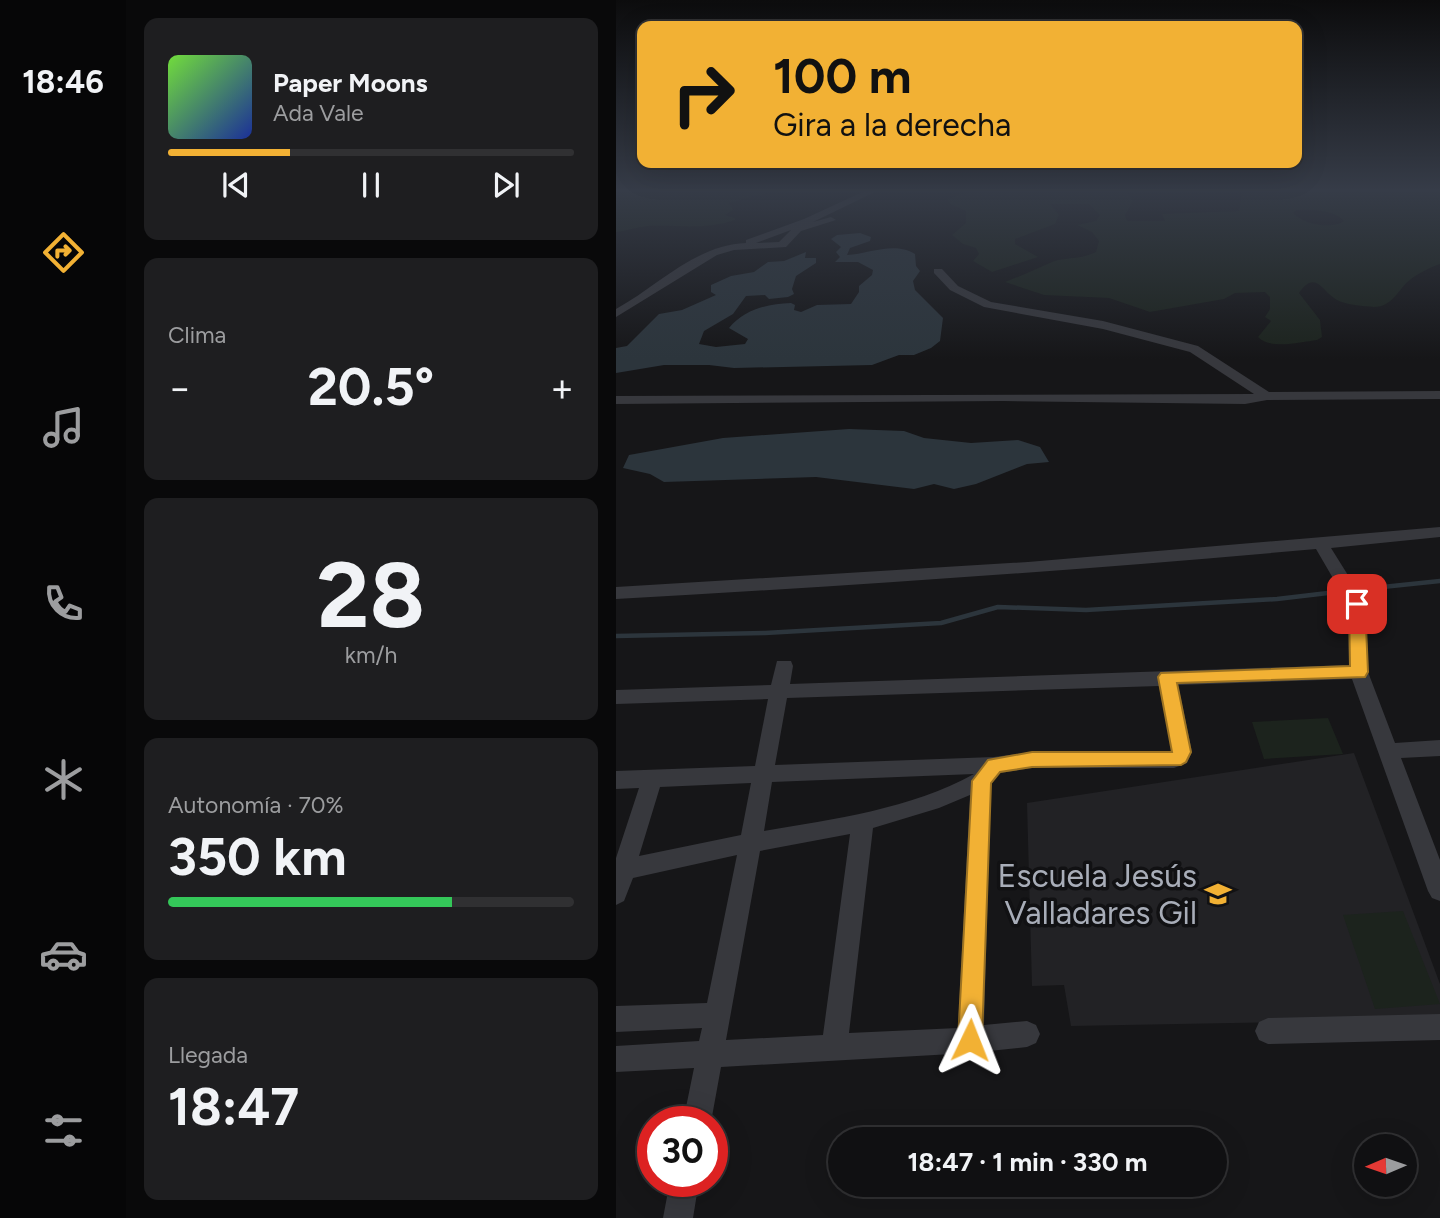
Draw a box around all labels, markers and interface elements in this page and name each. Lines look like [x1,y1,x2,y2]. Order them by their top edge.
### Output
text: 100 m [773,46,912,105]
icon: right [658,49,749,140]
text: 18:46 [22,63,104,101]
text: Paper Moons [273,67,428,99]
text: Ada Vale [273,99,364,127]
text: Gira a la derecha [773,106,1011,144]
icon: previous [217,166,255,204]
icon: pause [352,166,390,204]
icon: next [487,166,525,204]
icon: directions [39,228,88,277]
text: Clima [168,321,226,349]
text: 20.5° [308,356,434,418]
text: − [168,365,192,411]
text: + [550,365,574,411]
icon: music [39,403,88,452]
text: 28 [317,541,425,650]
pin [1327,574,1387,634]
icon: phone [39,579,88,628]
icon: arrive [1338,585,1376,623]
text: km/h [345,641,397,669]
icon: climate [39,755,88,804]
text: Autonomía · 70% [168,791,344,819]
text: 350 km [168,826,347,888]
place label: Escuela Jesús Valladares Gil [998,857,1197,932]
school or university icon: Escuela Jesús Valladares Gil [1203,879,1233,909]
icon: car [39,930,88,979]
position arrow [933,1003,1007,1077]
text: Llegada [168,1041,248,1069]
text: 18:47 [168,1076,299,1138]
icon: filters [39,1106,88,1155]
speed limit sign: 30 [637,1106,728,1197]
north arrow [1354,1134,1418,1197]
map controls [1354,1134,1417,1197]
text: 18:47 · 1 min · 330 m [908,1146,1147,1178]

